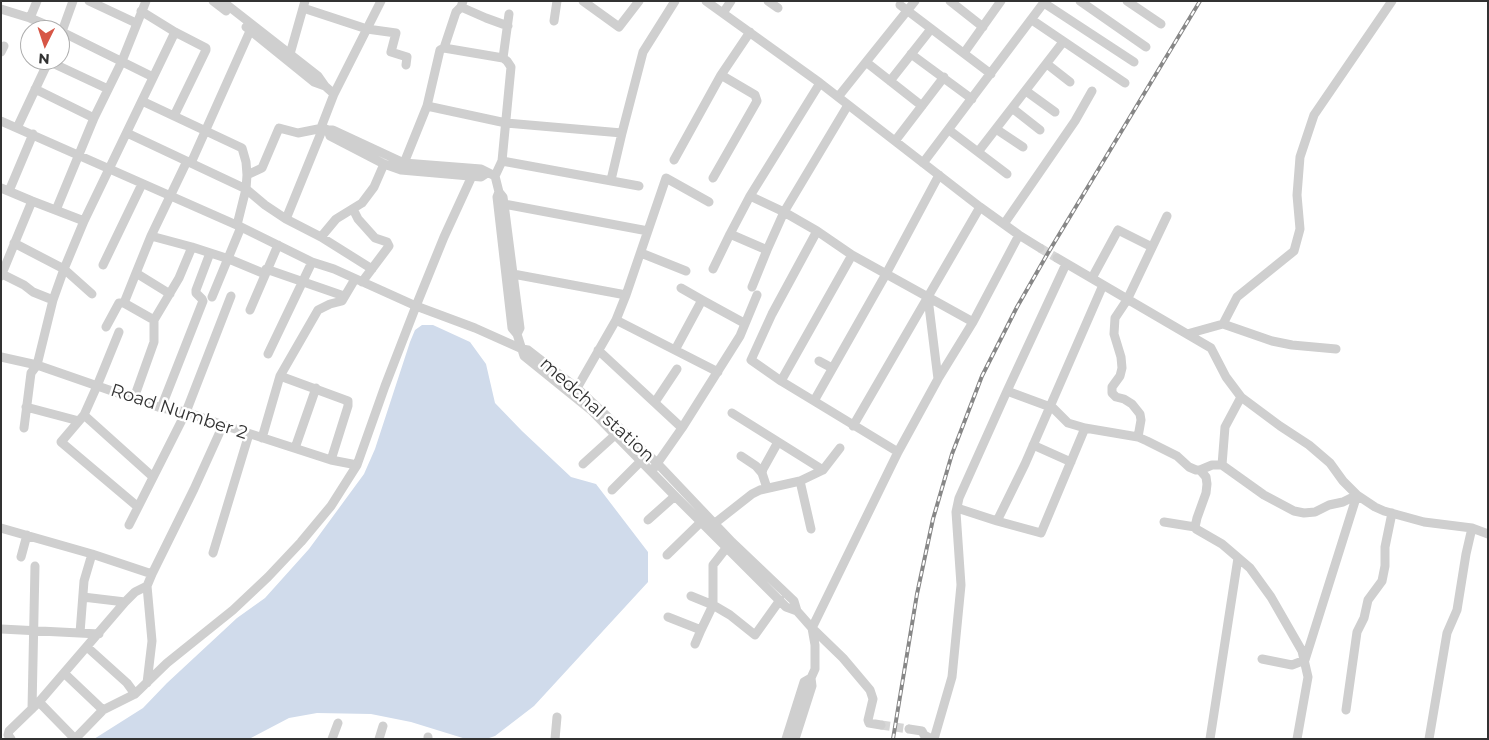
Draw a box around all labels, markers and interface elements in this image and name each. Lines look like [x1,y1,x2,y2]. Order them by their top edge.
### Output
north arrow [20,20,70,70]
text: N [38,50,50,68]
street label: medchal station [535,353,659,467]
street label: Road Number 2 [108,380,250,444]

